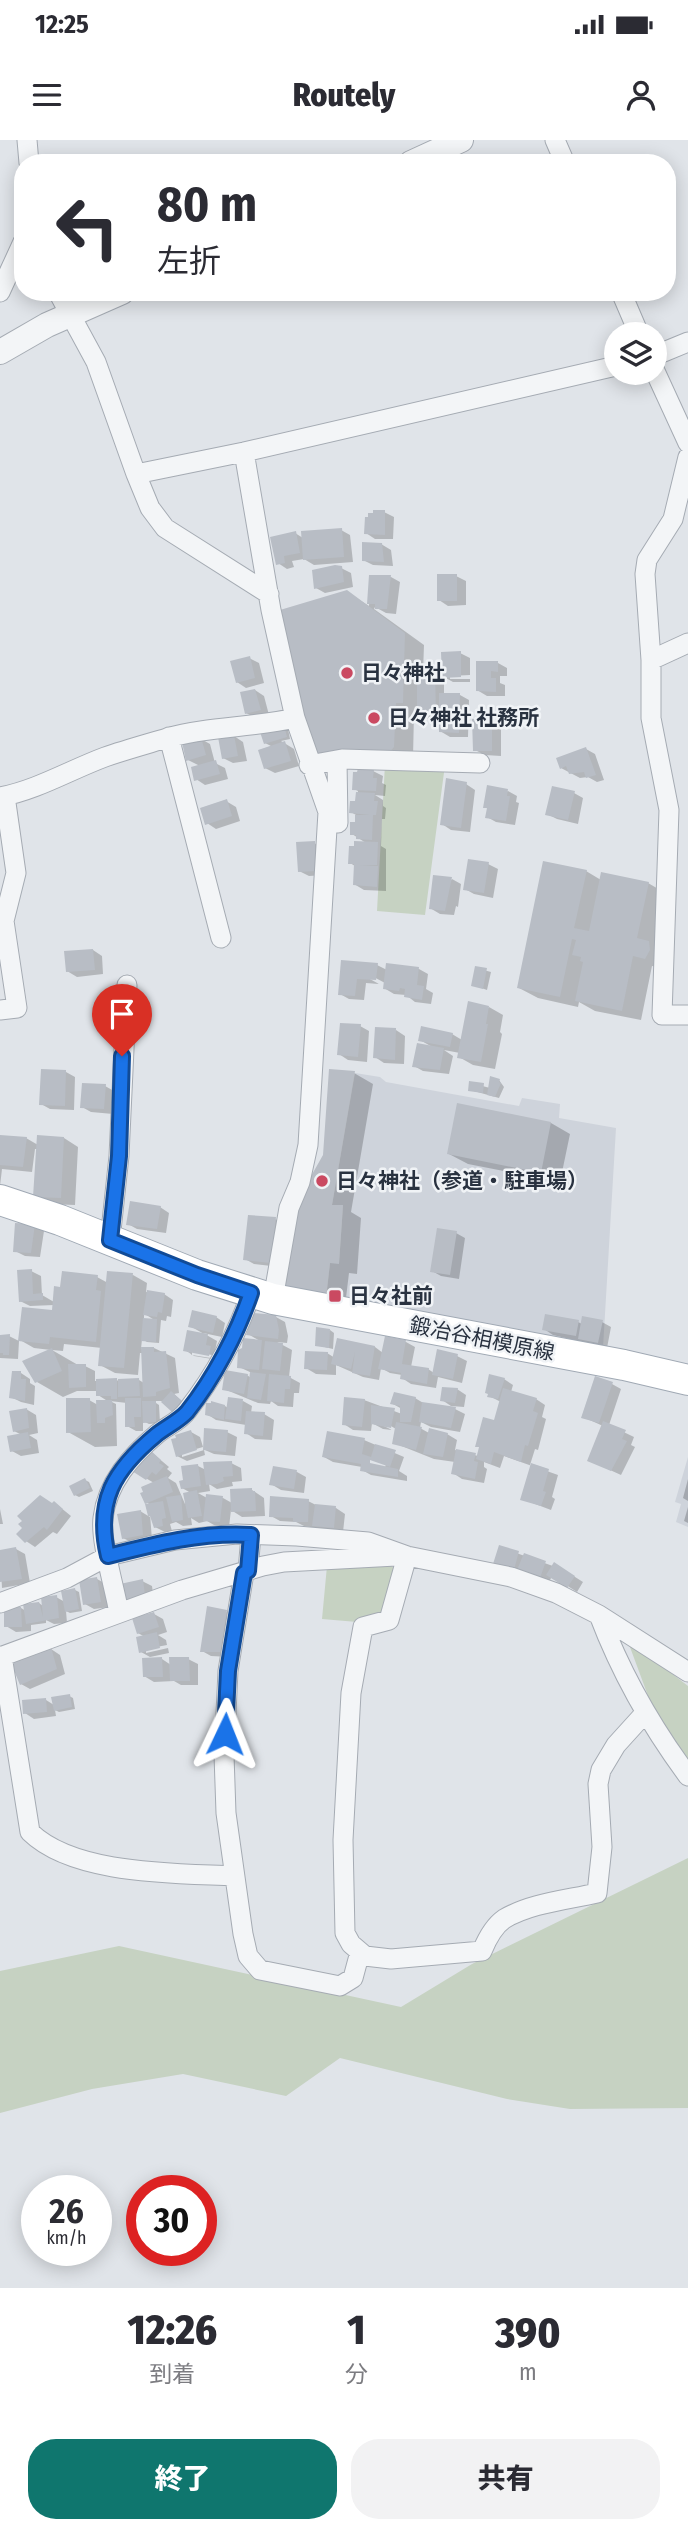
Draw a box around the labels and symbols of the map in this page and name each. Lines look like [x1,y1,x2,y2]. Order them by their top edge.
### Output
place label: 日々神社 [361,660,445,686]
marker: 日々神社 [339,665,355,681]
place label: 日々神社 社務所 [388,705,539,731]
marker: 日々神社 社務所 [366,710,382,726]
pin [92,984,152,1056]
place label: 日々神社（参道・駐車場） [336,1168,588,1194]
marker: 日々神社（参道・駐車場） [314,1173,330,1189]
place label: 日々社前 [349,1283,433,1309]
marker: 日々社前 [327,1288,343,1304]
street label: 鍛冶谷相模原線 [407,1312,557,1366]
position arrow [188,1697,262,1771]
speed limit sign: 30 [126,2175,217,2266]

